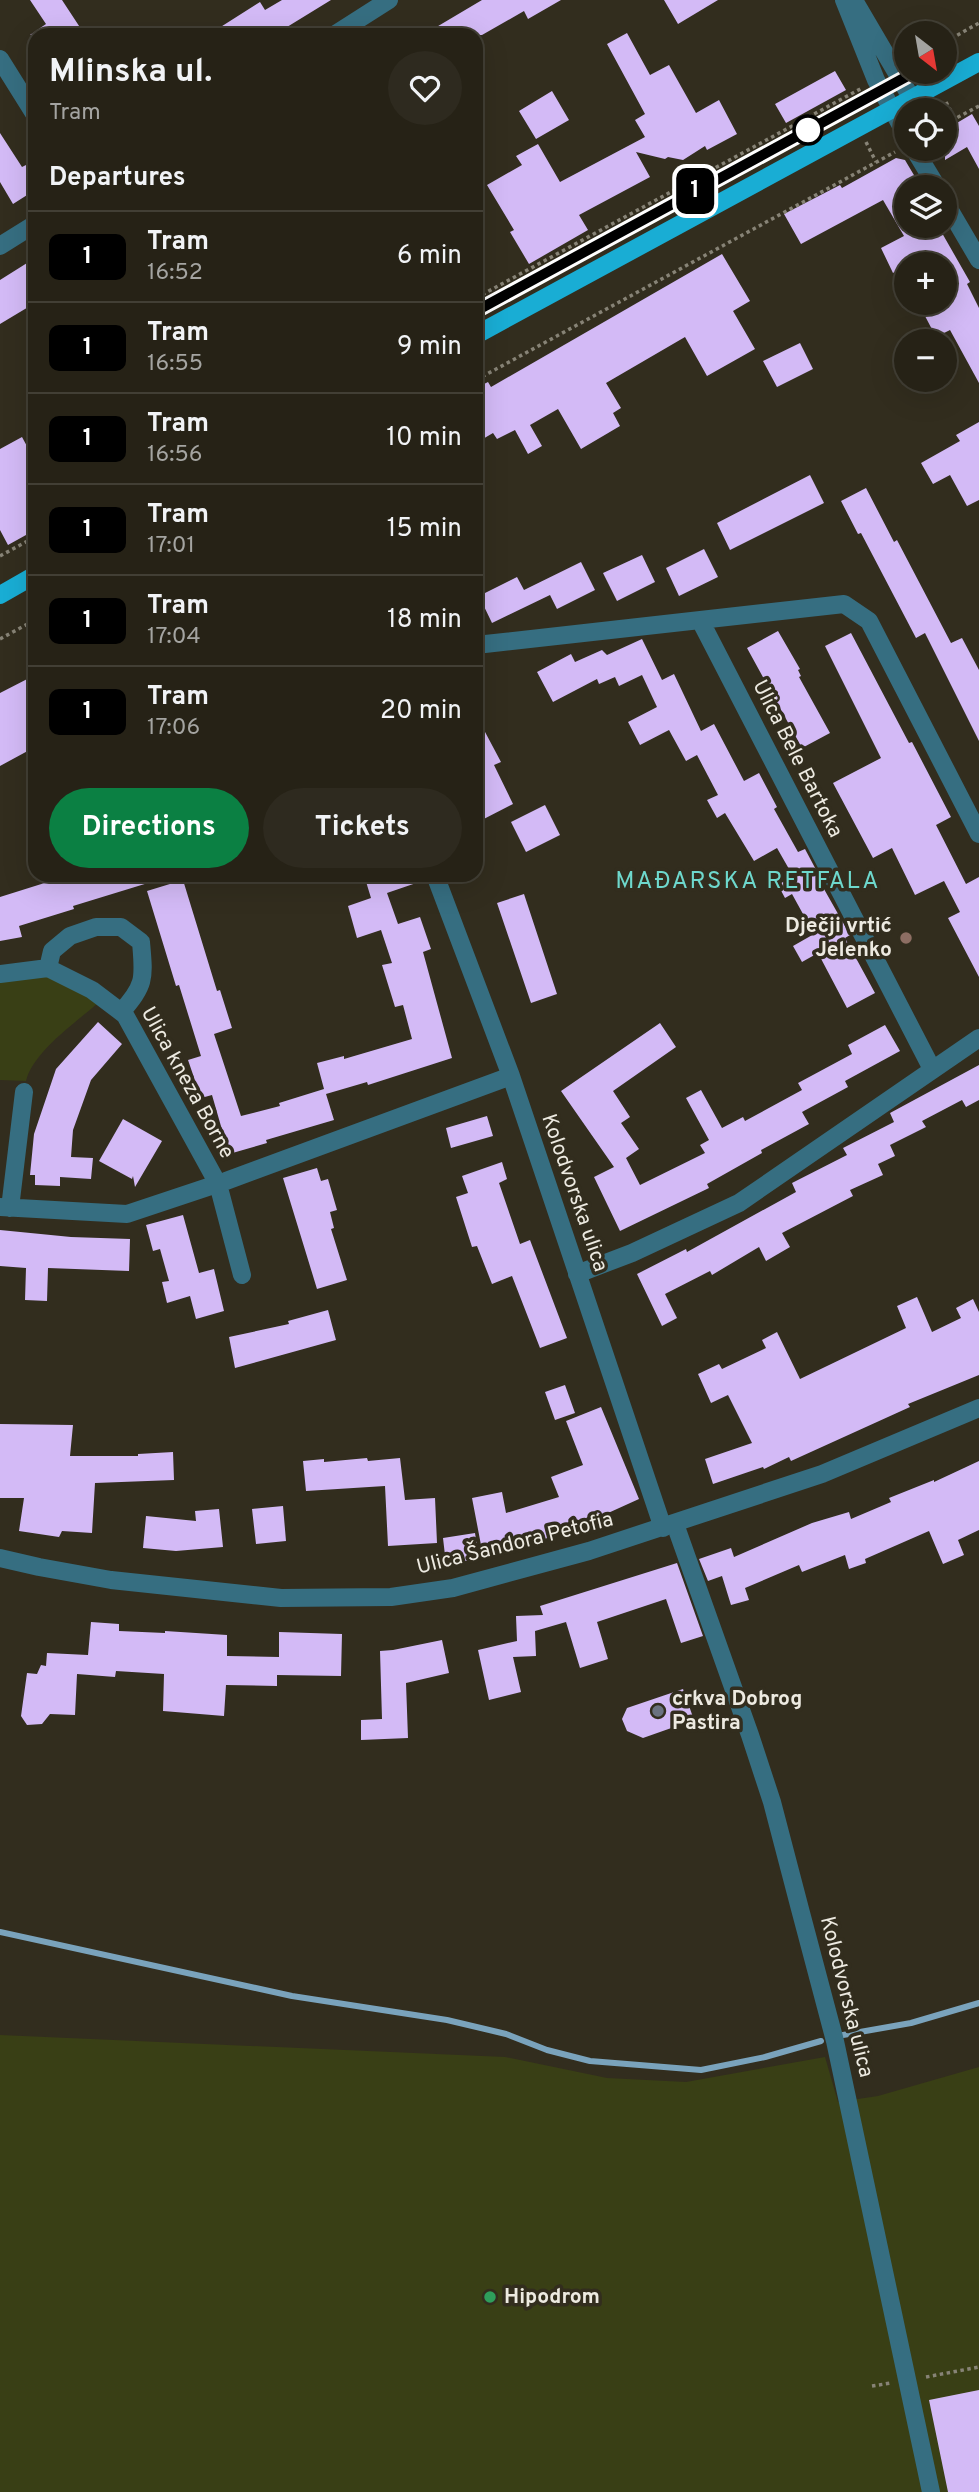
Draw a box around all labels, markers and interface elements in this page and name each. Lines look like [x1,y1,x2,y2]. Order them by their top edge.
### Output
north arrow [894,21,957,84]
map controls [894,21,957,392]
button: heart [388,51,462,125]
text: Mlinska ul. [49,52,212,94]
button: locate [894,98,957,161]
text: Tram [49,99,101,128]
unlabelled marker [793,115,823,145]
text: Departures [49,162,186,195]
line badge: 1 [672,168,718,214]
button: layers [894,175,957,238]
text: 1 [690,176,700,206]
text: Tram [147,226,209,259]
text: 6 min [397,240,462,273]
text: 1 [83,242,92,272]
button: + [894,252,957,315]
text: 16:52 [147,259,203,288]
text: Tram [147,317,209,350]
button: − [894,329,957,392]
text: 9 min [397,331,462,364]
text: 1 [83,333,92,363]
text: 16:55 [147,350,203,379]
text: Tram [147,408,209,441]
text: 10 min [386,422,462,455]
text: 1 [83,424,92,454]
text: 16:56 [147,441,203,470]
text: Tram [147,499,209,532]
text: 15 min [387,513,462,546]
text: 1 [83,515,92,545]
text: 17:01 [147,532,195,561]
text: Tram [147,590,209,623]
text: 18 min [387,604,462,637]
text: 1 [83,606,92,636]
text: 17:04 [147,623,201,652]
street label: Ulica Bele Bartoka [746,676,848,842]
text: Tram [147,681,209,714]
text: 20 min [380,695,462,728]
text: 1 [83,697,92,727]
text: 17:06 [147,714,200,743]
button: Directions [49,788,249,868]
button: Tickets [263,788,462,868]
district label: MAĐARSKA RETFALA [615,867,881,897]
place label: Dječji vrtić Jelenko [785,913,892,964]
marker: Dječji vrtić Jelenko [898,930,914,946]
street label: Ulica kneza Borne [134,1002,240,1164]
street label: Kolodvorska ulica [534,1111,614,1275]
street label: Ulica Šandora Petofia [414,1506,616,1582]
place label: crkva Dobrog Pastira [672,1686,802,1737]
marker: crkva Dobrog Pastira [650,1703,666,1719]
street label: Kolodvorska ulica [813,1914,879,2080]
place label: Hipodrom [504,2284,600,2311]
marker: Hipodrom [482,2289,498,2305]

